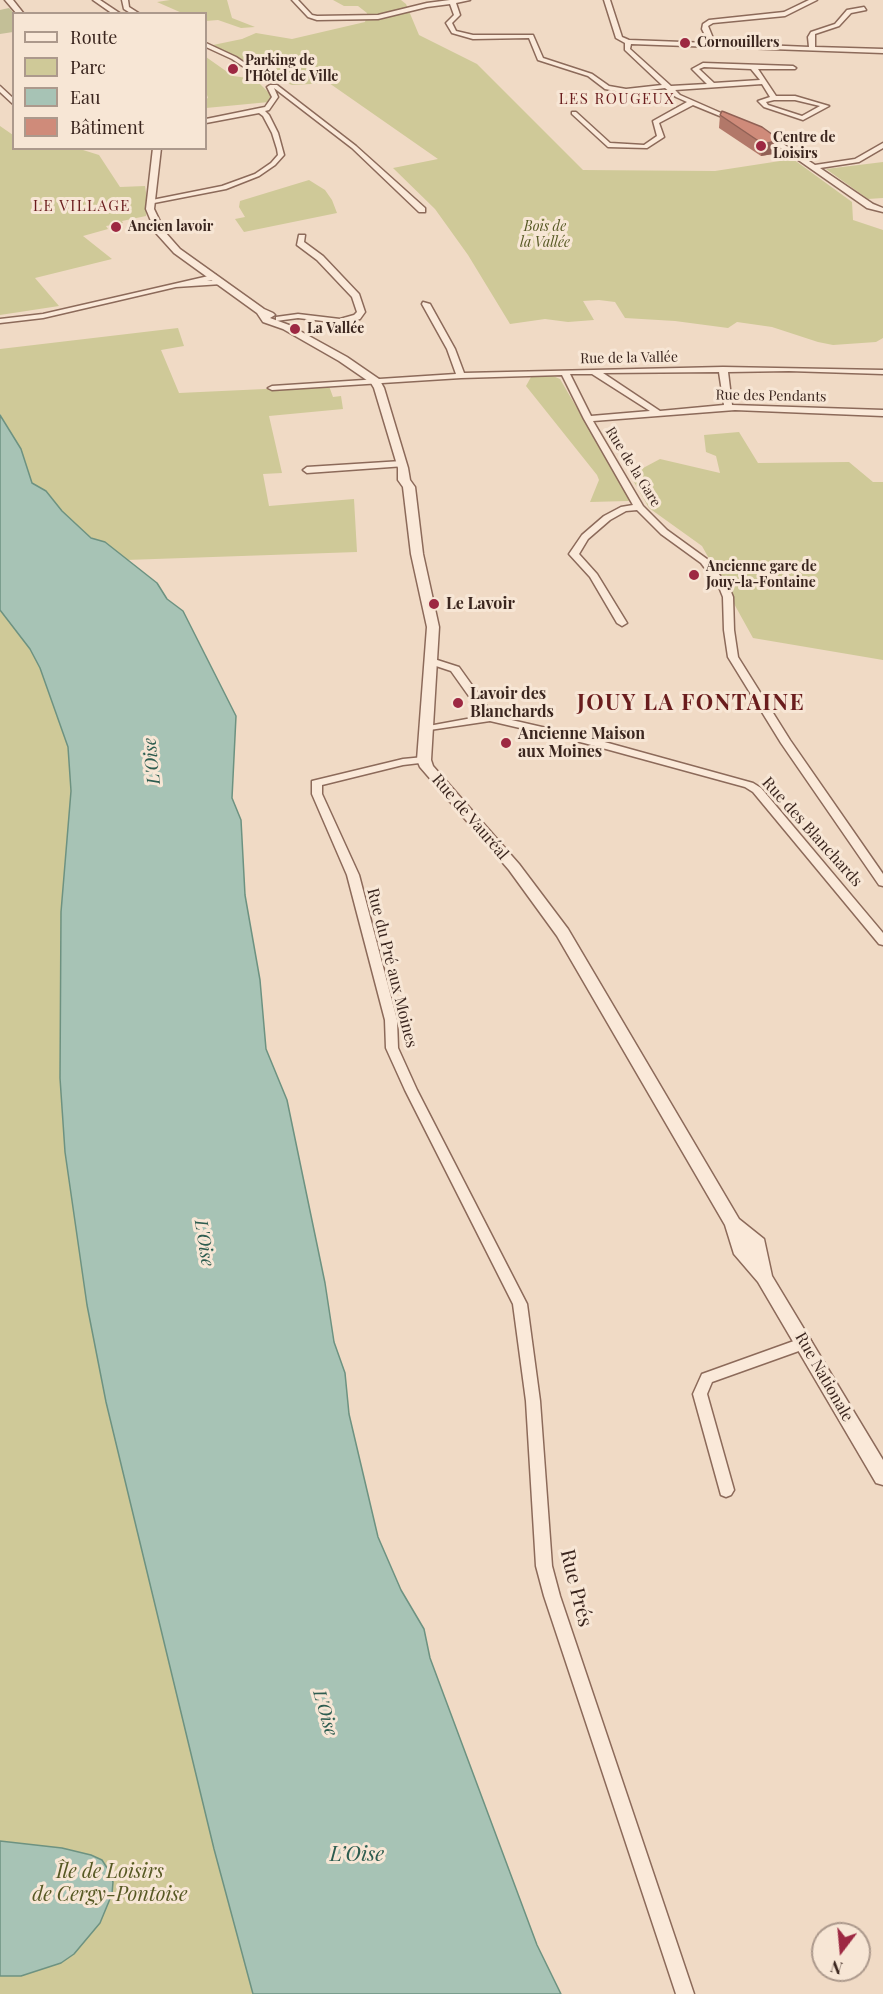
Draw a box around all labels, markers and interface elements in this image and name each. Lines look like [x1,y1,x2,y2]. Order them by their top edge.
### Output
legend [12,12,207,150]
text: Route [70,25,117,49]
place label: Cornouillers [697,35,779,51]
marker: Cornouillers [678,36,692,50]
place label: Parking de l'Hôtel de Ville [245,53,338,86]
text: Parc [70,55,106,79]
marker: Parking de l'Hôtel de Ville [226,62,240,76]
text: Eau [70,85,100,109]
district label: LES ROUGEUX [559,90,675,108]
text: Bâtiment [70,115,144,139]
place label: Centre de Loisirs [773,130,835,162]
marker: Centre de Loisirs [754,139,768,153]
district label: LE VILLAGE [33,197,131,215]
place label: Ancien lavoir [128,219,213,235]
park label: Bois de la Vallée [520,219,570,252]
marker: Ancien lavoir [109,220,123,234]
place label: La Vallée [307,321,364,337]
marker: La Vallée [288,322,302,336]
street label: Rue de la Vallée [580,349,678,367]
street label: Rue des Pendants [715,387,827,405]
street label: Rue de la Gare [602,424,664,510]
place label: Ancienne gare de Jouy-la-Fontaine [706,559,817,592]
marker: Ancienne gare de Jouy-la-Fontaine [687,568,701,582]
place label: Le Lavoir [446,594,515,614]
marker: Le Lavoir [427,597,441,611]
place label: Lavoir des Blanchards [470,684,554,722]
district label: JOUY LA FONTAINE [577,690,805,716]
marker: Lavoir des Blanchards [451,696,465,710]
place label: Ancienne Maison aux Moines [518,724,645,762]
water label: L'Oise [139,736,165,786]
marker: Ancienne Maison aux Moines [499,736,513,750]
street label: Rue de Vauréal [428,770,512,864]
street label: Rue des Blanchards [758,773,866,891]
street label: Rue du Pré aux Moines [363,886,421,1050]
water label: L'Oise [190,1218,218,1268]
street label: Rue Nationale [791,1329,857,1425]
street label: Rue Prés [555,1547,597,1629]
water label: L'Oise [308,1687,342,1739]
water label: L’Oise [330,1841,384,1867]
park label: Île de Loisirs de Cergy-Pontoise [32,1860,188,1907]
north arrow [811,1922,871,1982]
text: N [828,1956,845,1980]

